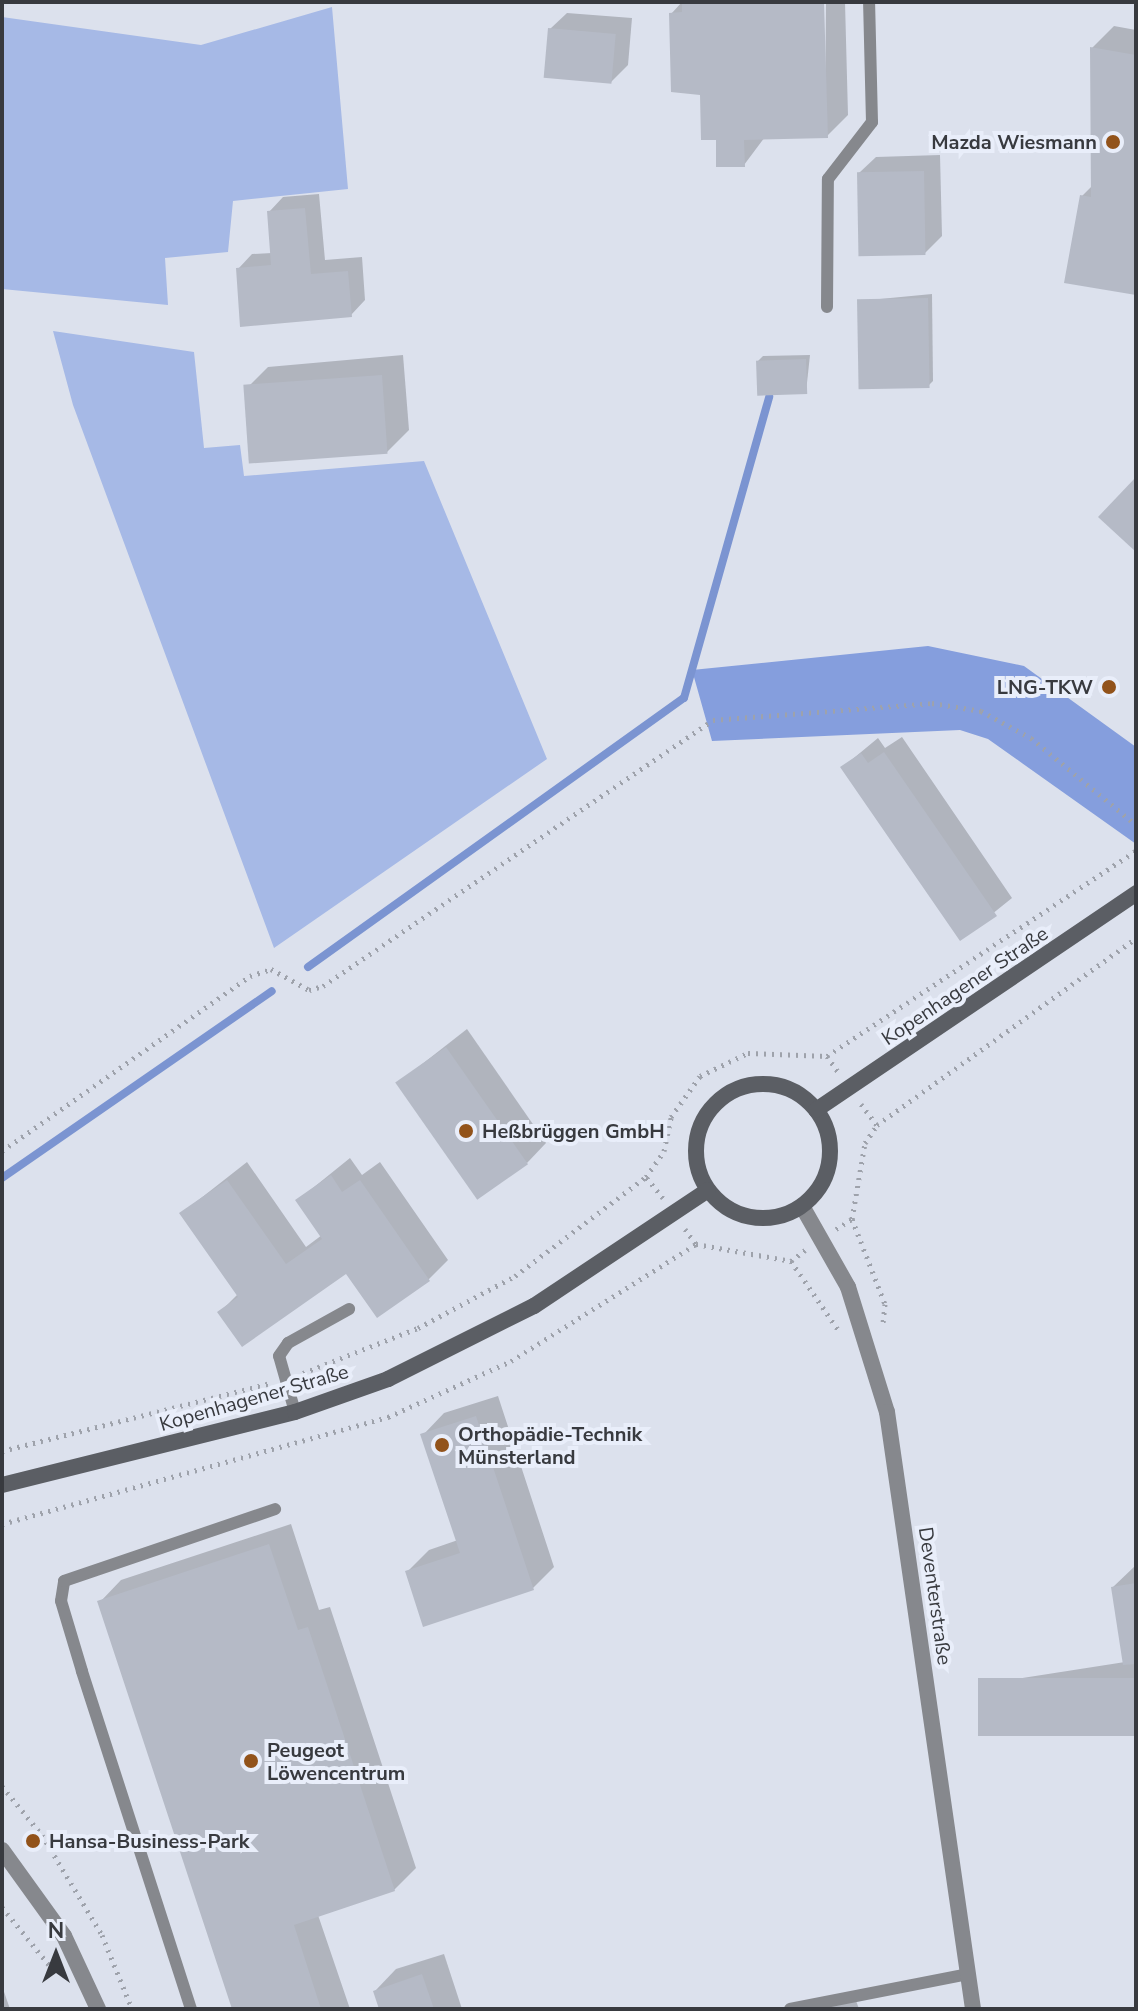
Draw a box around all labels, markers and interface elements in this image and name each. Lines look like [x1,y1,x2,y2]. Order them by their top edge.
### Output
place label: Mazda Wiesmann [931,130,1097,154]
marker: Mazda Wiesmann [1104,133,1122,151]
place label: LNG-TKW [997,675,1093,699]
marker: LNG-TKW [1100,678,1118,696]
street label: Kopenhagener Straße [877,921,1053,1051]
place label: Heßbrüggen GmbH [482,1119,665,1143]
marker: Heßbrüggen GmbH [457,1122,475,1140]
street label: Kopenhagener Straße [157,1360,351,1436]
place label: Orthopädie-Technik Münsterland [458,1422,642,1469]
marker: Orthopädie-Technik Münsterland [433,1436,451,1454]
street label: Deventerstraße [913,1525,957,1667]
place label: Peugeot Löwencentrum [267,1738,405,1785]
marker: Peugeot Löwencentrum [242,1752,260,1770]
place label: Hansa-Business-Park [49,1829,249,1853]
marker: Hansa-Business-Park [24,1832,42,1850]
north arrow [16,1915,96,1995]
text: N [48,1916,64,1946]

